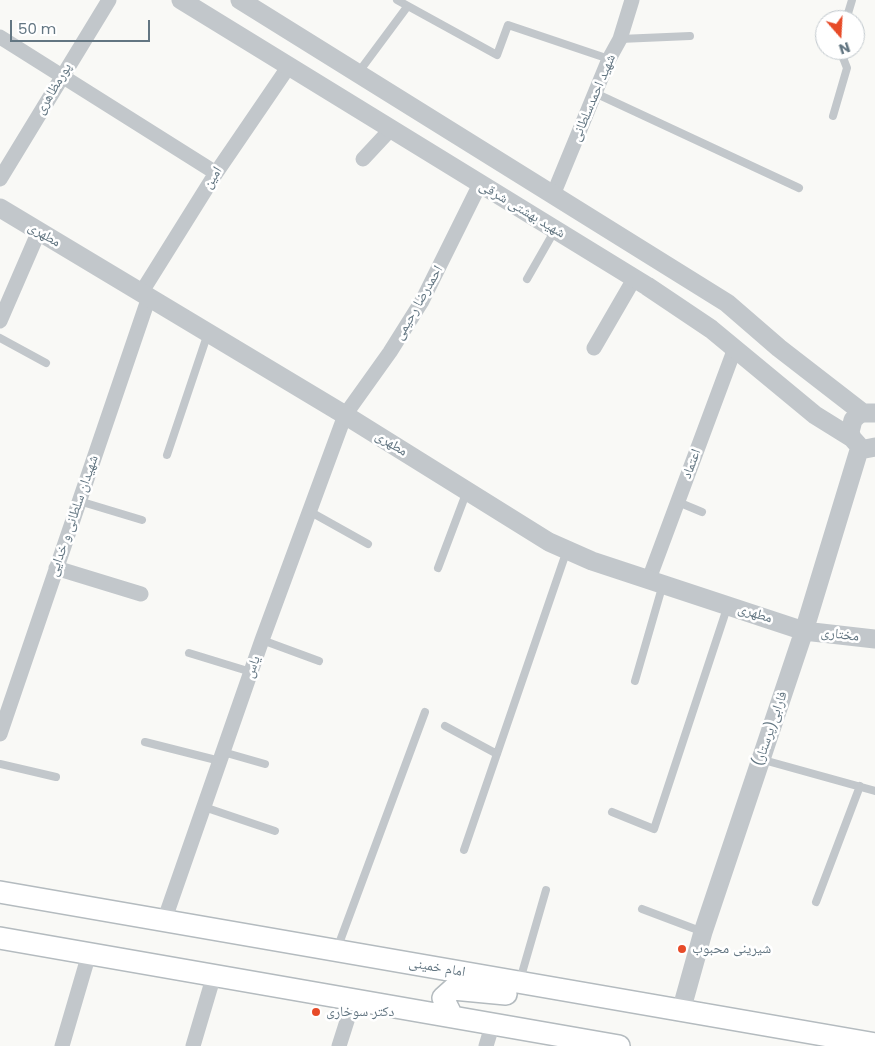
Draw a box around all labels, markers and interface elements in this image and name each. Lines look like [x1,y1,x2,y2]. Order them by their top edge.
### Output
scale bar [12,10,152,42]
north arrow [815,10,865,60]
text: 50 m [18,18,56,39]
text: N [836,37,853,59]
street label: شهید احمدسلطانی [568,52,620,144]
street label: پورمظاهری [32,60,76,118]
street label: امین [200,164,226,192]
street label: شهید بهشتی شرقی [476,178,568,242]
street label: مطهری [25,219,63,251]
street label: احمدرضا رحیمی [391,263,447,343]
street label: مطهری [372,428,410,460]
street label: اعتماد [679,447,705,481]
street label: شهیدان سلطانی و خدایی [45,453,103,579]
street label: مطهری [736,601,774,627]
street label: مختاری [820,624,860,646]
street label: یاس [241,654,265,680]
street label: (پرستار)فارابی [750,689,792,769]
place label: شیرینی محبوب [692,941,771,957]
marker: شیرینی محبوب [676,943,688,955]
street label: امام خمینی [407,955,467,981]
place label: دکتر سوخاری [326,1004,394,1020]
marker: دکتر سوخاری [310,1006,322,1018]

